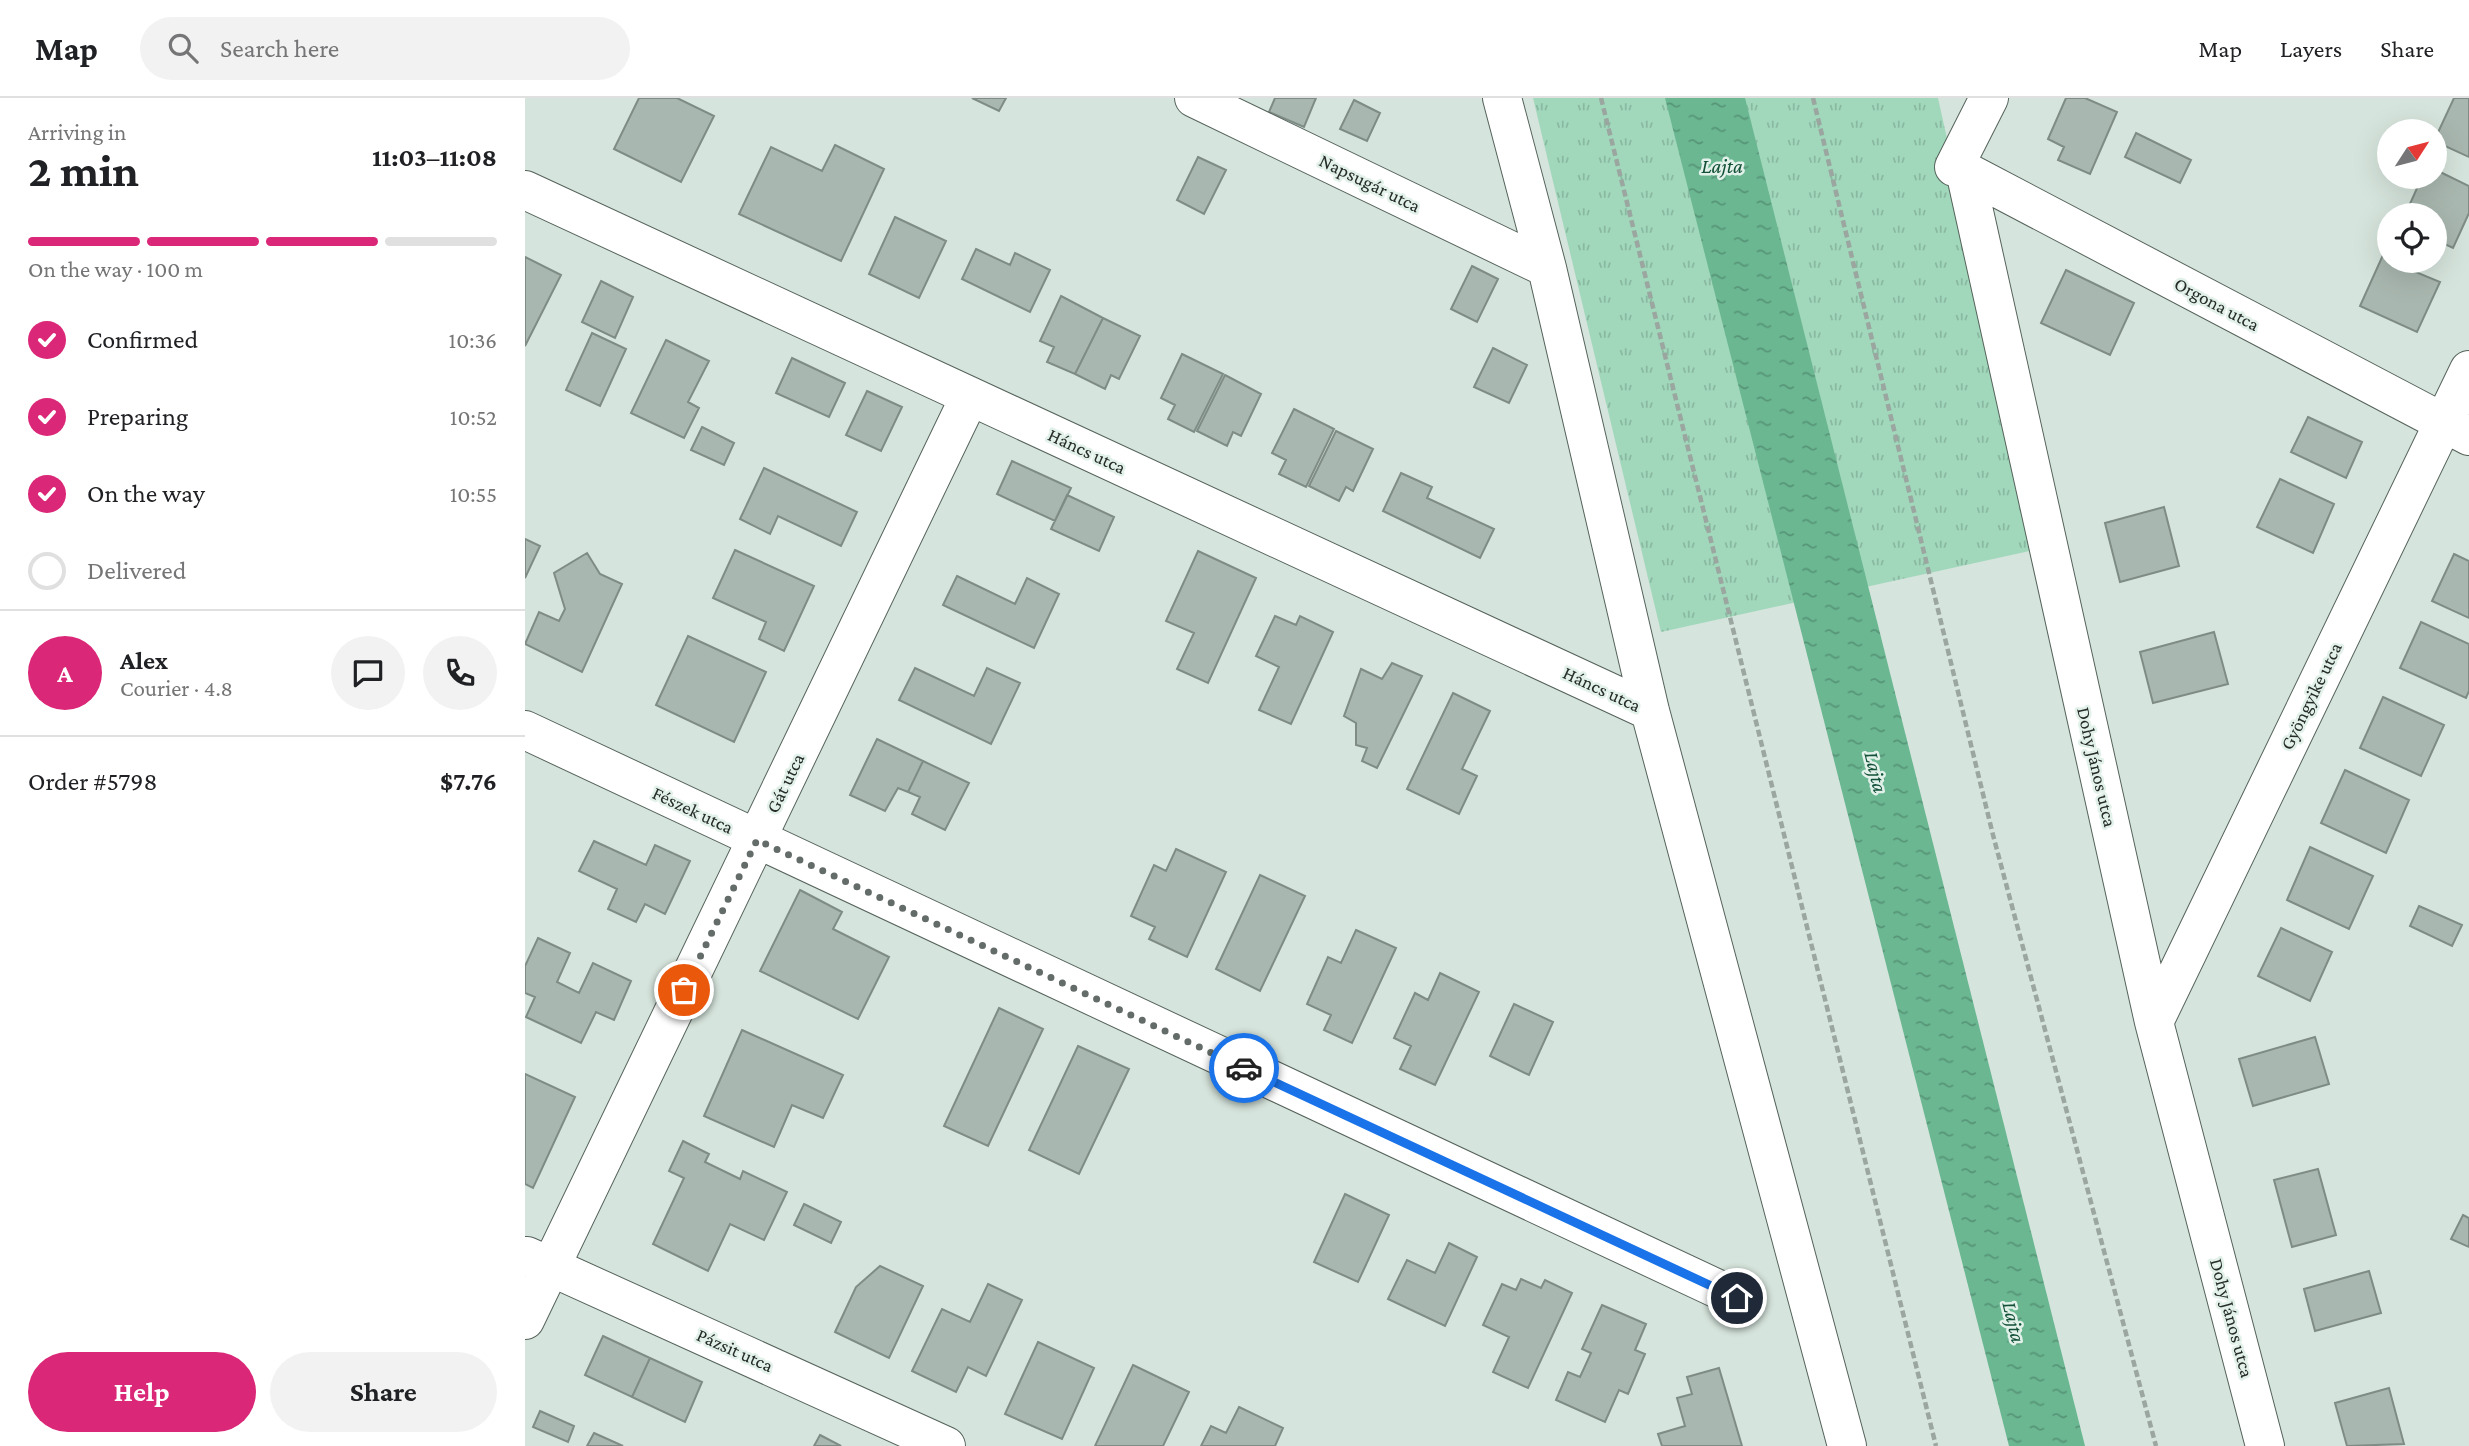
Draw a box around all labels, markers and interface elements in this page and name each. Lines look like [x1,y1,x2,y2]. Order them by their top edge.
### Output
search box [140,17,630,80]
icon: search [164,29,202,67]
text: Map [35,30,98,67]
text: Search here [220,34,339,63]
text: Map [2198,35,2242,62]
text: Layers [2280,35,2342,62]
text: Share [2380,35,2434,62]
text: Arriving in [28,119,126,145]
north arrow [2377,119,2447,189]
map controls [2377,119,2447,273]
text: 11:03–11:08 [372,143,497,172]
text: 2 min [28,145,139,196]
street label: Napsugár utca [1316,149,1424,217]
water label: Lajta [1701,154,1743,178]
button: locate [2377,203,2447,273]
text: On the way · 100 m [28,256,203,282]
street label: Orgona utca [2171,273,2263,335]
icon: check [28,321,66,359]
text: Confirmed [87,325,198,354]
text: 10:36 [449,327,497,353]
icon: check [28,398,66,436]
text: Preparing [87,402,188,431]
text: 10:52 [450,404,497,430]
street label: Háncs utca [1045,424,1129,478]
icon: check [28,475,66,513]
text: On the way [87,479,205,508]
text: 10:55 [450,481,497,507]
text: Delivered [87,556,186,585]
button: chat [331,636,405,710]
button: phone [423,636,497,710]
street label: Gyöngyike utca [2276,639,2346,753]
text: Alex [120,646,168,675]
text: A [57,659,73,688]
street label: Háncs utca [1560,662,1644,716]
text: Courier · 4.8 [120,675,233,701]
street label: Dohy János utca [2073,705,2121,829]
water label: Lajta [1859,749,1893,795]
street label: Gát utca [762,750,808,816]
text: Order #5798 [28,767,157,796]
text: $7.76 [440,767,497,796]
street label: Fészek utca [649,782,737,838]
pin [654,960,714,1020]
icon: bag [665,971,703,1009]
courier [1209,1033,1279,1103]
icon: car [1225,1049,1263,1087]
street label: Dohy János utca [2206,1256,2258,1380]
pin [1707,1268,1767,1328]
icon: home [1718,1279,1756,1317]
water label: Lajta [1997,1299,2031,1345]
street label: Pázsit utca [694,1324,777,1376]
button: Help [28,1352,256,1432]
button: Share [270,1352,497,1432]

